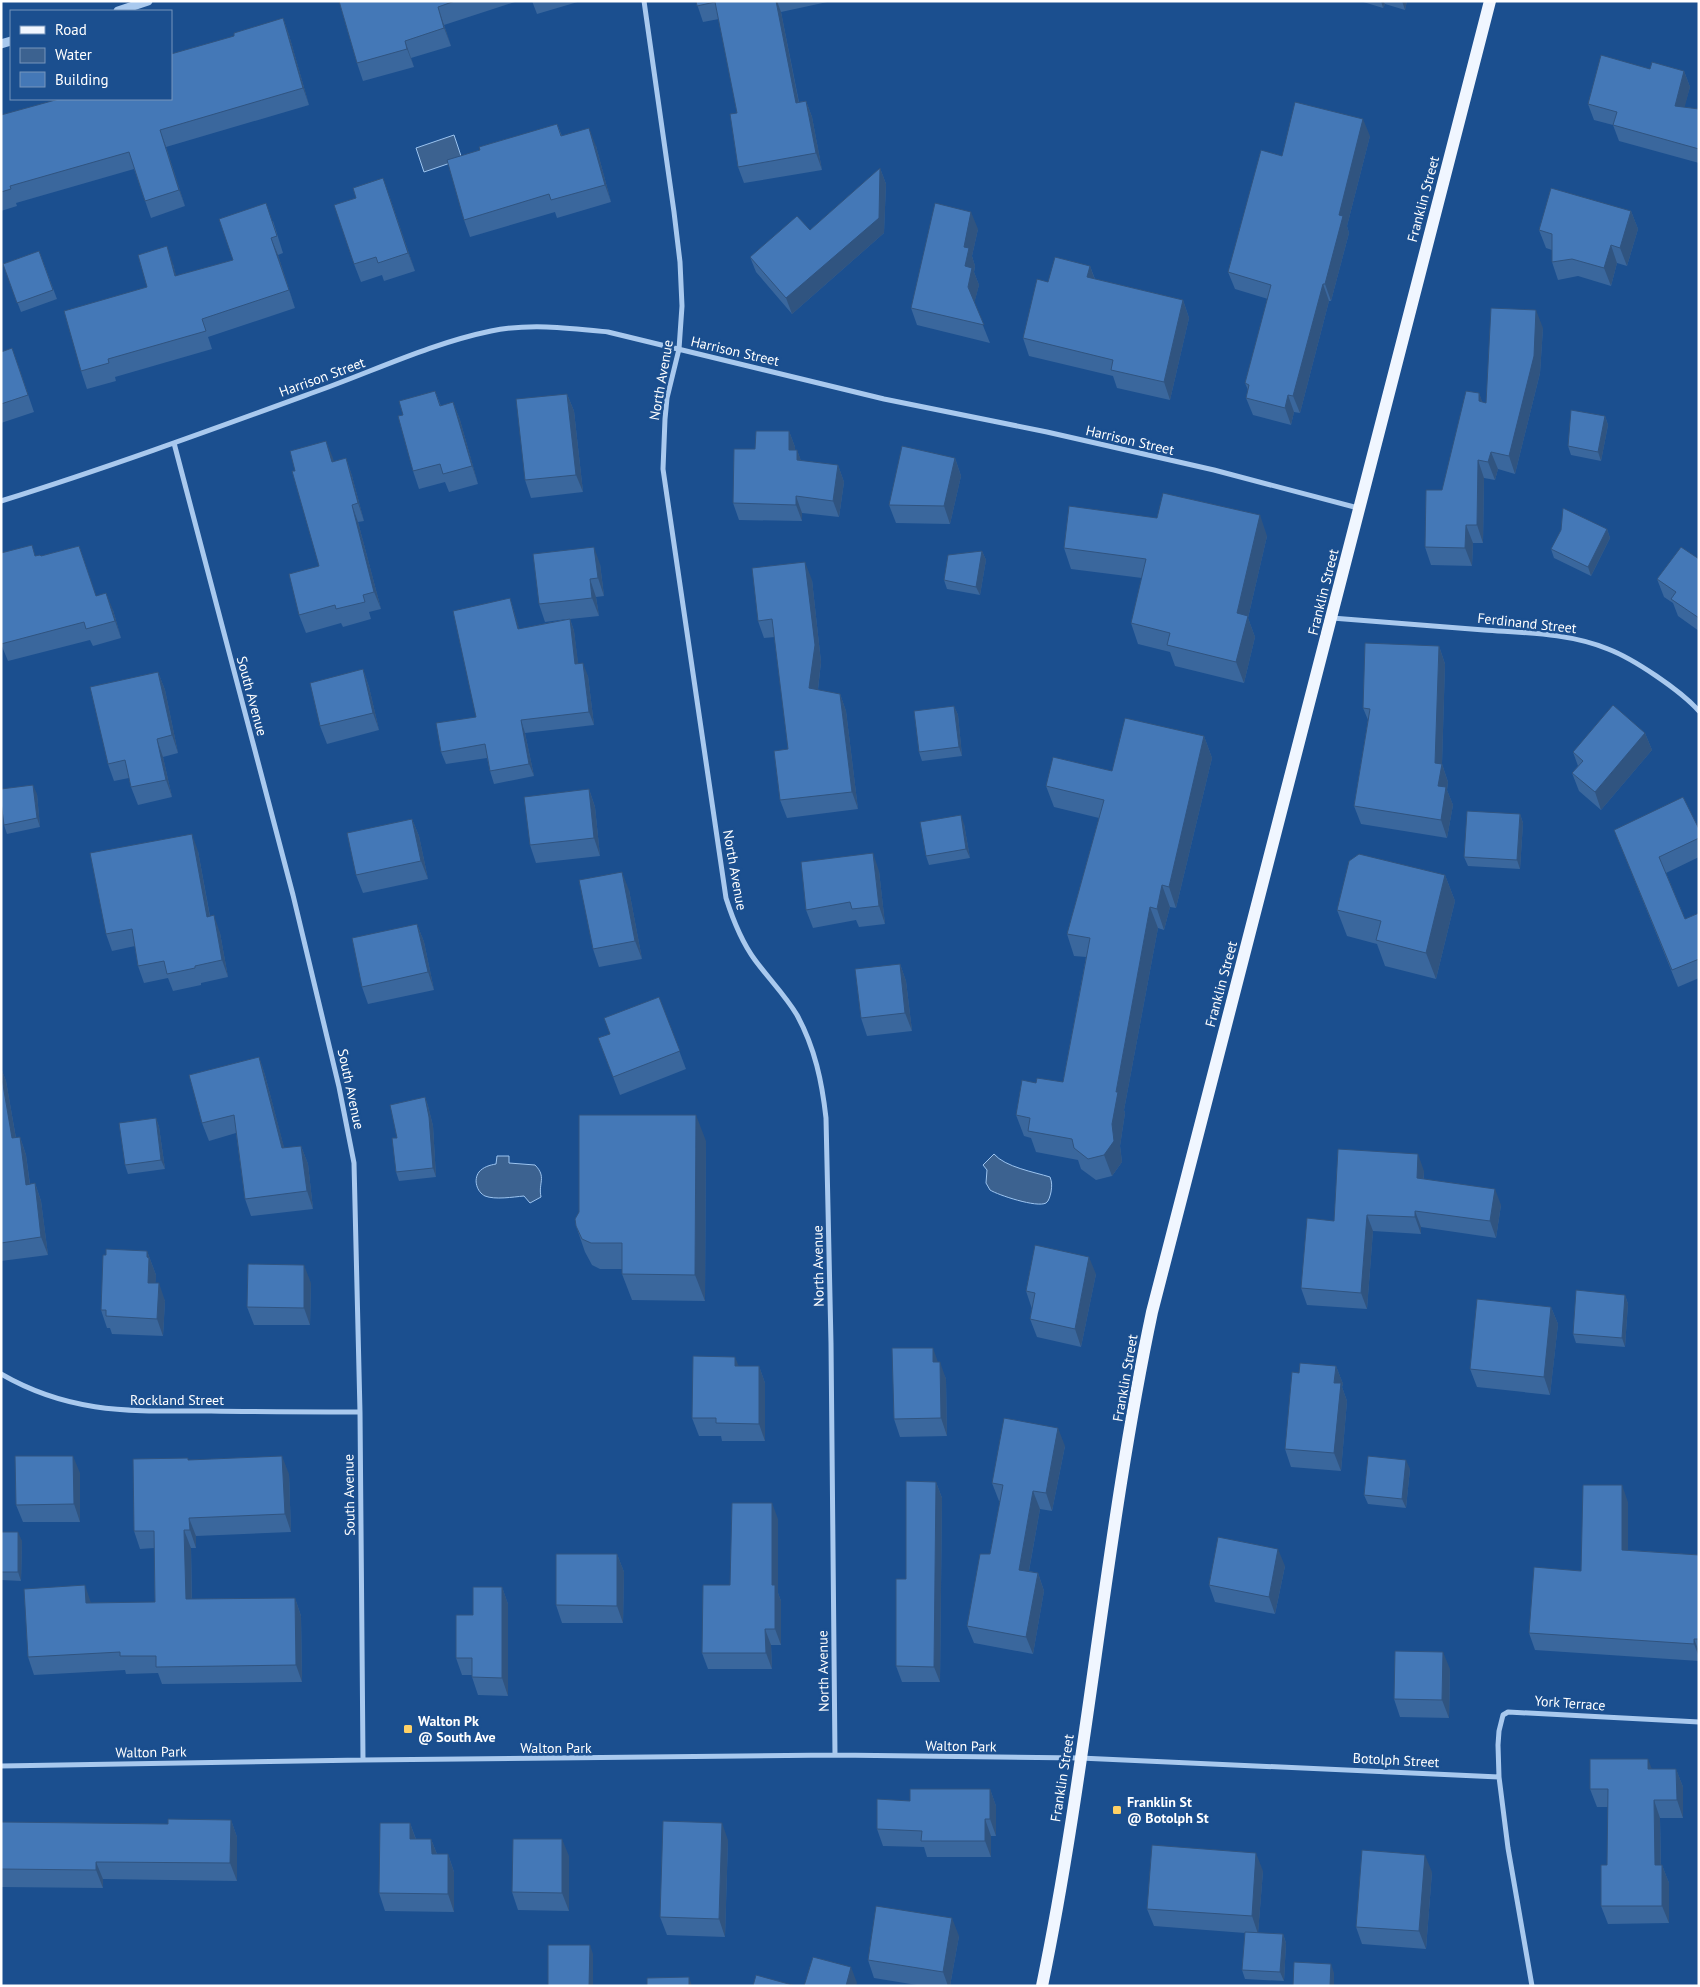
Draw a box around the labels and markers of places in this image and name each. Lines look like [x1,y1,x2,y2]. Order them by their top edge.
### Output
place label: Walton Pk @ South Ave [418,1712,496,1746]
marker: Walton Pk @ South Ave [402,1723,414,1735]
place label: Franklin St @ Botolph St [1127,1793,1209,1827]
marker: Franklin St @ Botolph St [1111,1804,1123,1816]

